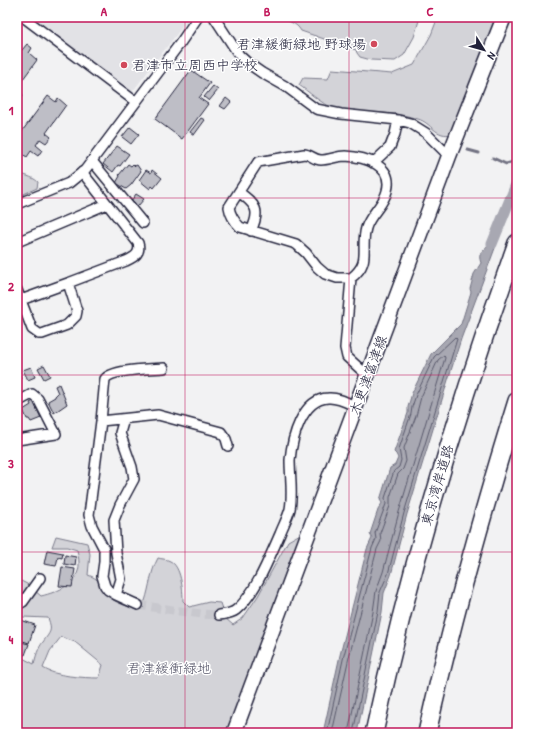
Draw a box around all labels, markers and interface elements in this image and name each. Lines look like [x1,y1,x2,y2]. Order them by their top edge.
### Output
text: A [101,2,108,20]
text: B [264,2,271,20]
text: C [426,2,434,20]
north arrow [464,30,504,70]
place label: 君津緩衝緑地 野球場 [237,34,366,53]
marker: 君津緩衝緑地 野球場 [369,39,379,49]
text: N [485,49,499,63]
place label: 君津市立周西中学校 [132,55,258,74]
marker: 君津市立周西中学校 [119,60,129,70]
text: 1 [9,101,14,119]
text: 2 [8,277,15,295]
street label: 木更津富津線 [344,332,391,418]
street label: 東京湾岸道路 [416,442,457,528]
text: 3 [8,454,14,472]
text: 4 [9,630,14,648]
park label: 君津緩衝緑地 [127,658,211,677]

